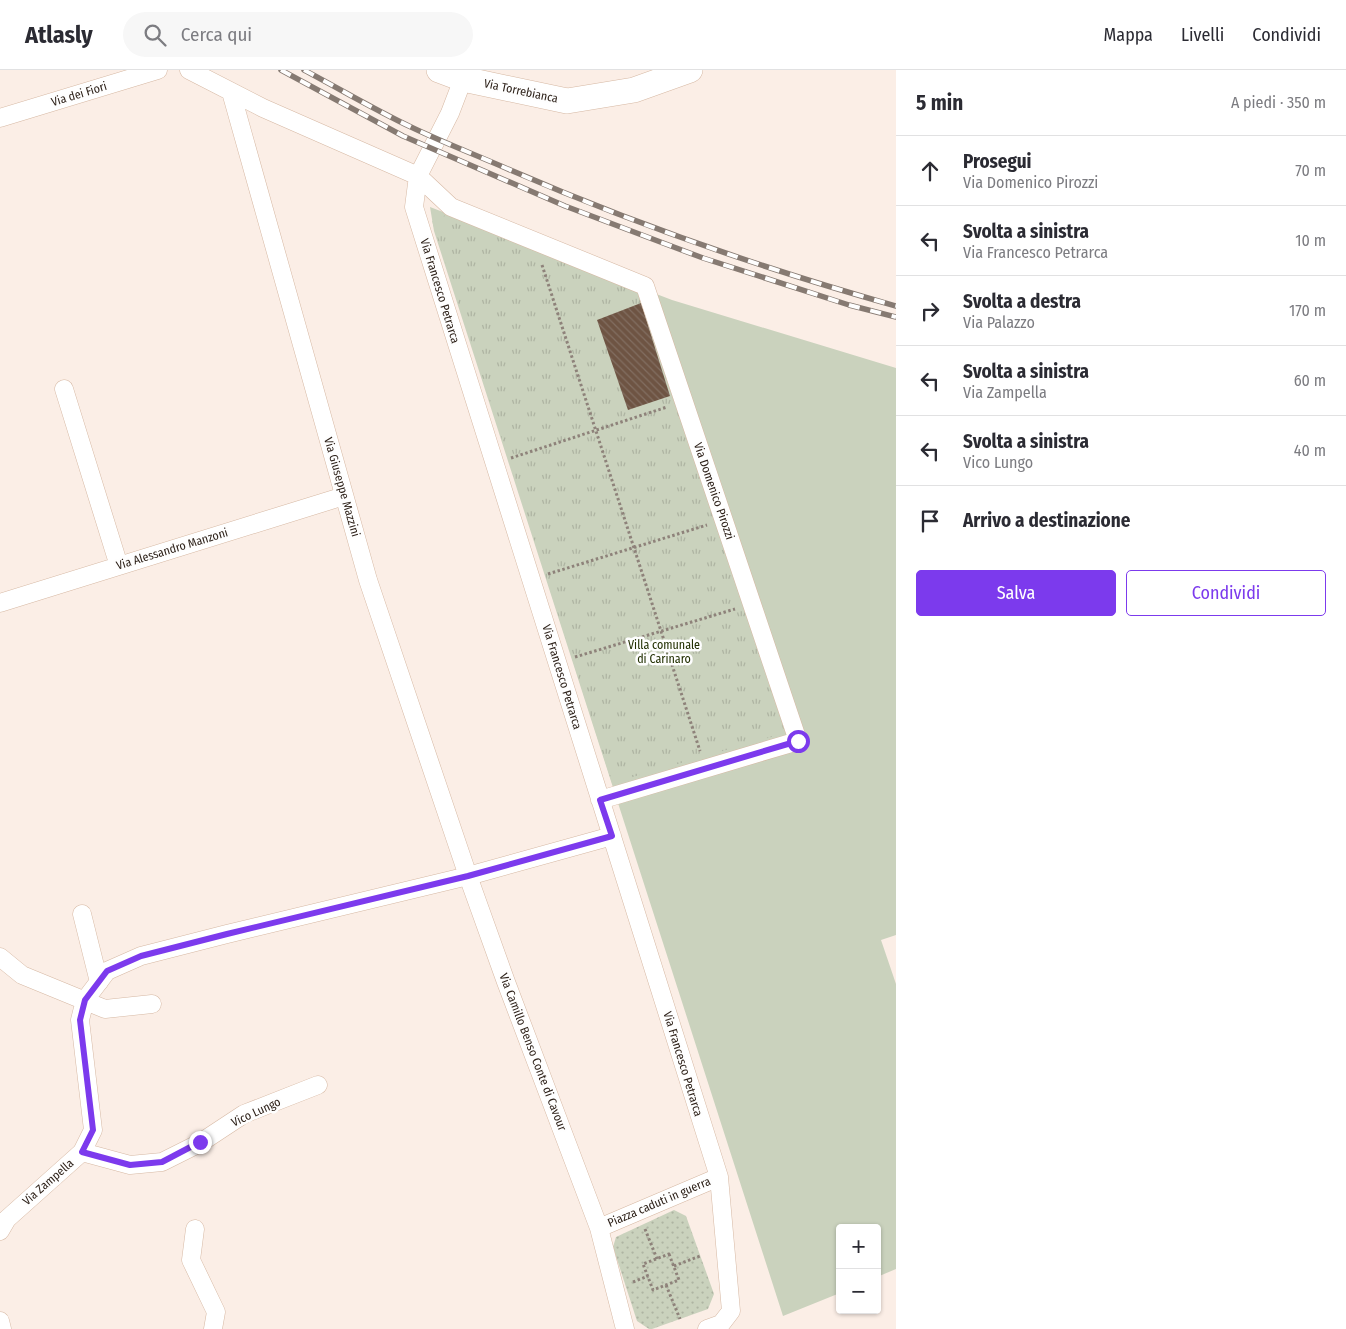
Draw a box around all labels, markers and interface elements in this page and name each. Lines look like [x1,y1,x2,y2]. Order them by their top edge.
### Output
search box [123,12,473,57]
text: Atlasly [25,21,93,49]
icon: search [141,21,169,49]
text: Cerca qui [181,23,252,46]
text: Mappa [1104,24,1153,46]
text: Livelli [1181,24,1224,46]
text: Condividi [1252,24,1321,46]
street label: Via Torrebianca [483,76,559,106]
street label: Via dei Fiori [49,79,109,109]
text: 5 min [916,90,963,116]
text: A piedi · 350 m [1231,93,1326,112]
text: Prosegui [963,150,1032,173]
icon: ahead [916,157,944,185]
text: 70 m [1295,161,1326,180]
text: Via Domenico Pirozzi [963,173,1098,192]
text: Svolta a sinistra [963,220,1089,243]
icon: left [916,227,944,255]
text: 10 m [1295,231,1326,250]
street label: Via Francesco Petrarca [417,237,463,345]
text: Via Francesco Petrarca [963,243,1108,262]
text: Svolta a destra [963,290,1081,313]
icon: right [916,297,944,325]
text: 170 m [1289,301,1326,320]
text: Via Palazzo [963,313,1035,332]
text: Svolta a sinistra [963,360,1089,383]
icon: left [916,367,944,395]
text: 60 m [1294,371,1326,390]
text: Via Zampella [963,383,1047,402]
text: Svolta a sinistra [963,430,1089,453]
street label: Via Giuseppe Mazzini [321,436,363,538]
icon: left [916,437,944,465]
street label: Via Domenico Pirozzi [691,441,737,541]
text: 40 m [1294,441,1326,460]
text: Vico Lungo [963,453,1033,472]
icon: arrive [916,507,944,535]
text: Arrivo a destinazione [963,509,1130,532]
street label: Via Alessandro Manzoni [115,525,229,573]
button: Salva [916,570,1116,616]
button: Condividi [1126,570,1326,616]
street label: Via Francesco Petrarca [539,623,585,731]
park label: Villa comunale di Carinaro [628,638,700,666]
route start [787,730,810,753]
street label: Via Camillo Benso Conte di Cavour [496,971,570,1133]
street label: Via Francesco Petrarca [660,1010,706,1118]
street label: Vico Lungo [229,1095,283,1129]
route end [189,1131,212,1154]
street label: Via Zampella [20,1156,76,1208]
street label: Piazza caduti in guerra [605,1174,713,1230]
map controls [836,1224,881,1314]
button: + [836,1224,881,1269]
button: − [836,1269,881,1314]

